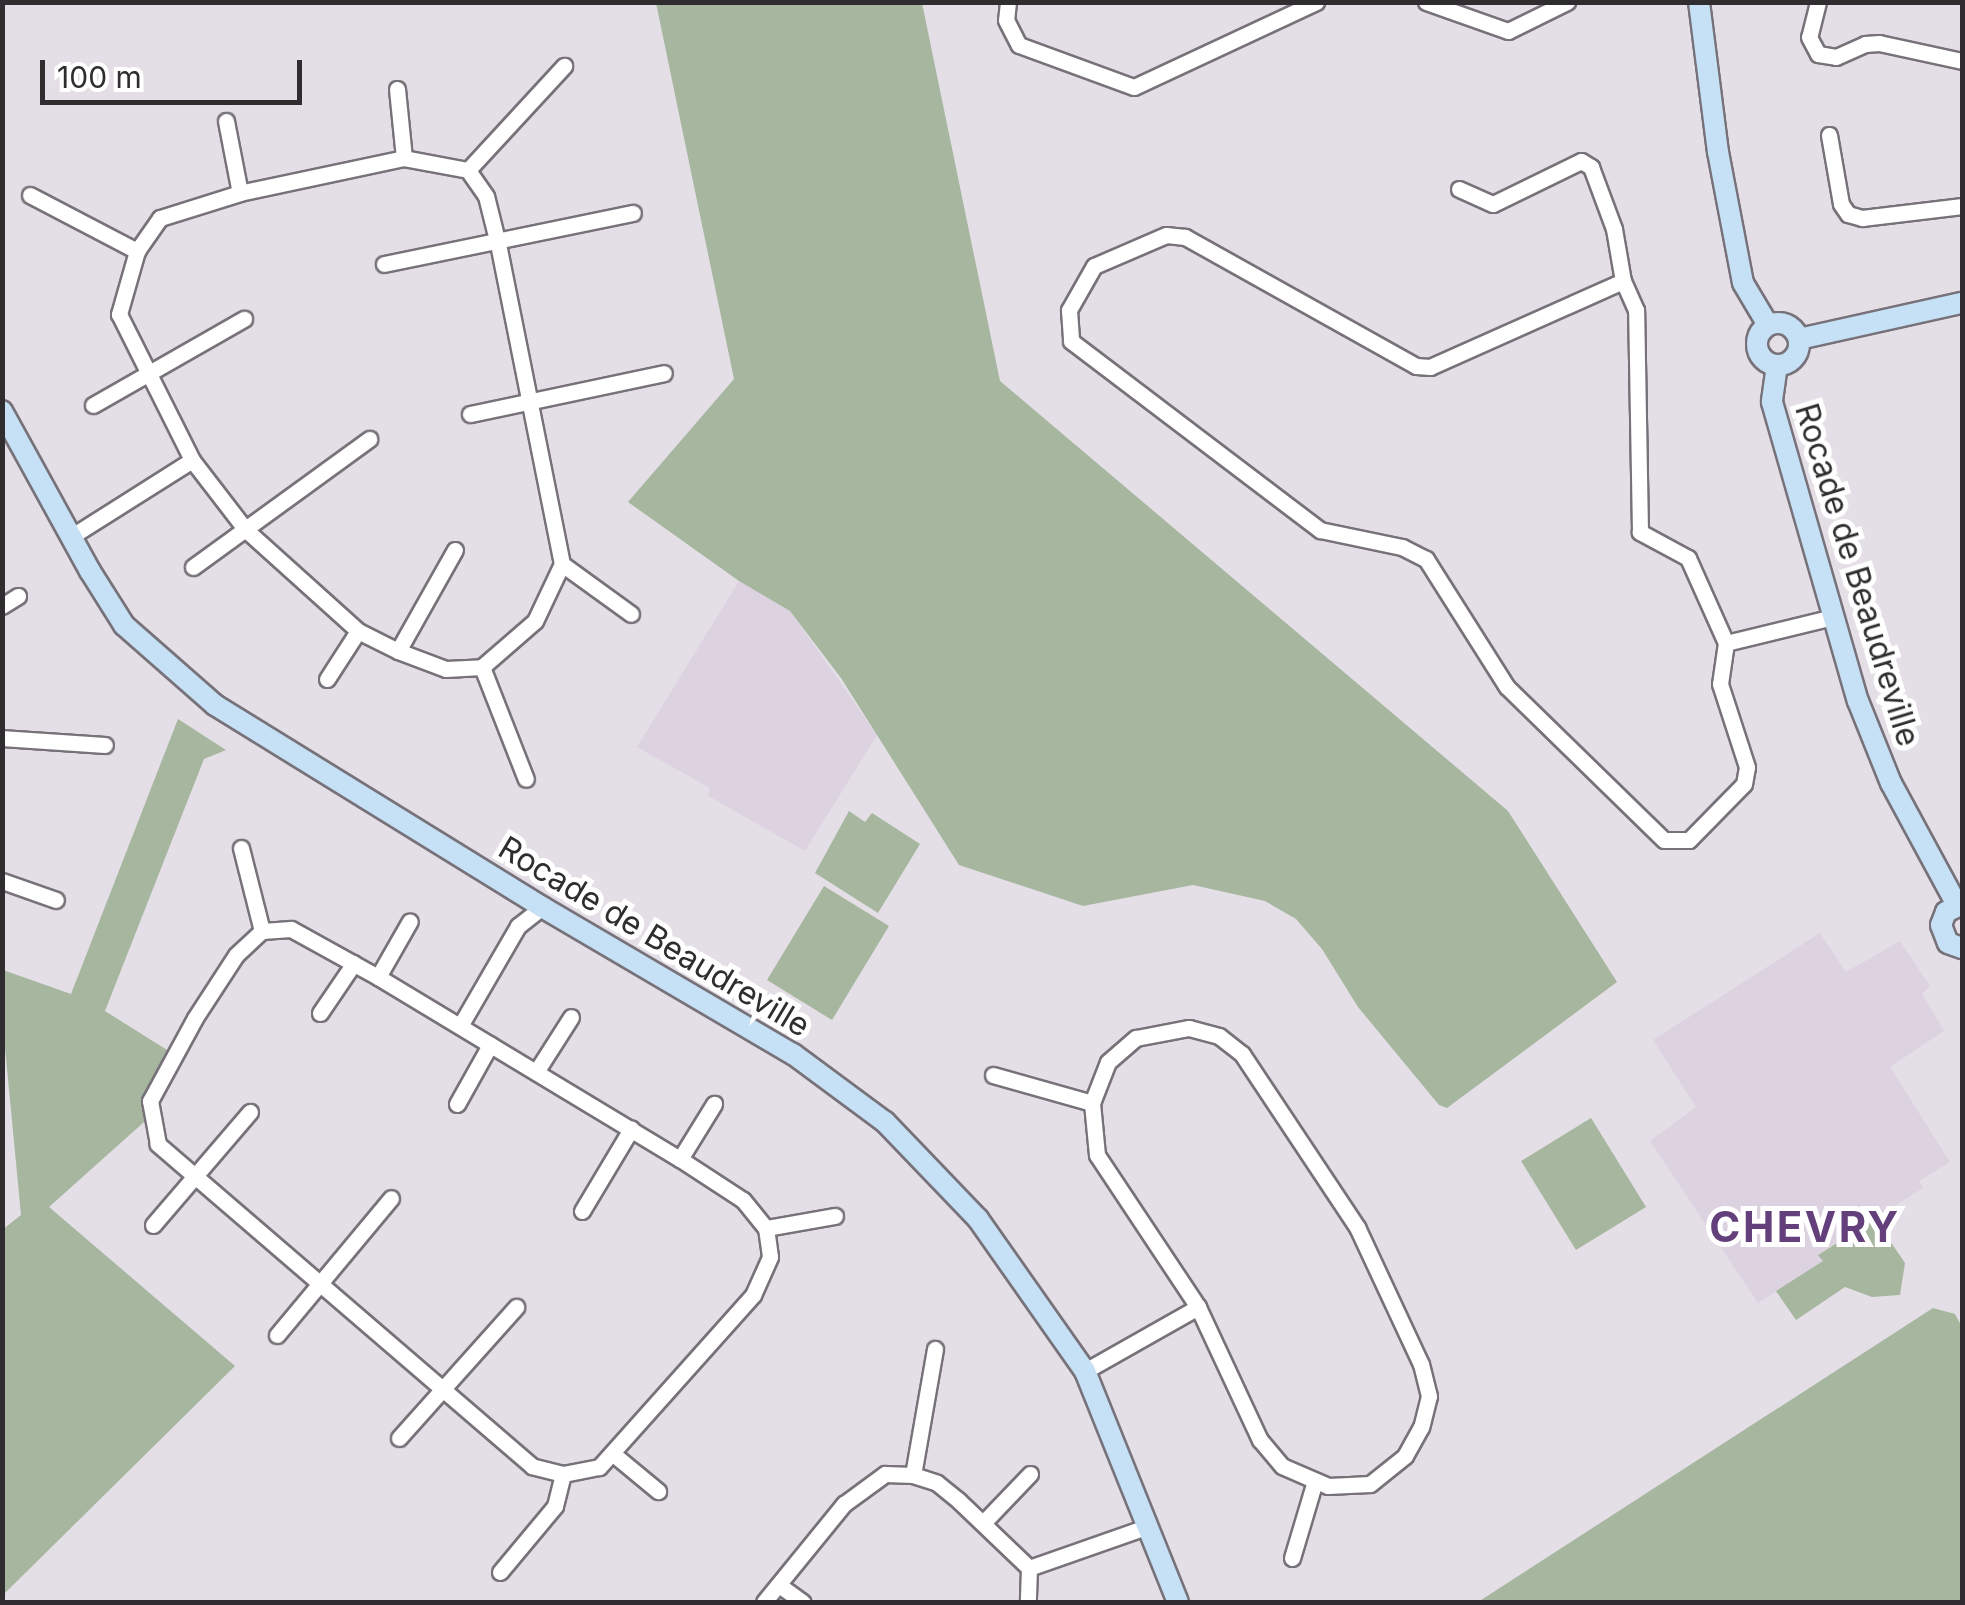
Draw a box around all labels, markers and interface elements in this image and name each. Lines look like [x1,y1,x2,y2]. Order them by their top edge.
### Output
scale bar [45,40,308,102]
text: 100 m [57,59,142,95]
street label: Rocade de Beaudreville [1787,399,1927,751]
street label: Rocade de Beaudreville [491,829,817,1045]
district label: CHEVRY [1709,1202,1901,1252]

